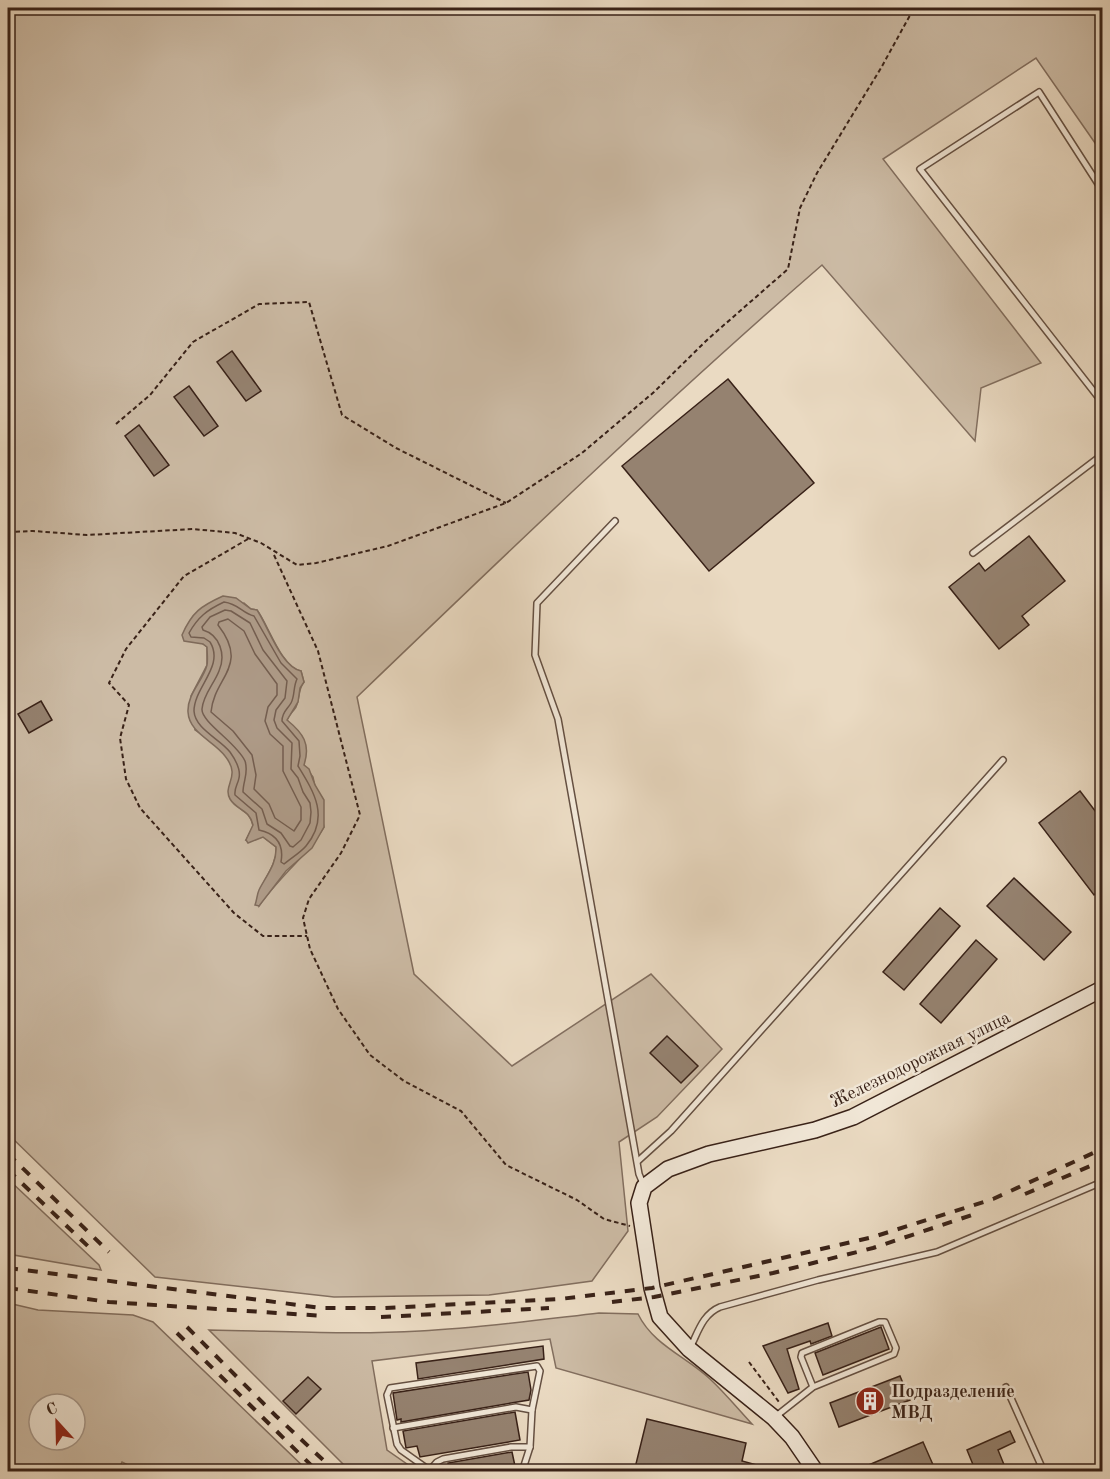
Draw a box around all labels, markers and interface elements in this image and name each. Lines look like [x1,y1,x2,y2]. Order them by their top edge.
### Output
street label: Железнодорожная улица [828,1008,1013,1111]
place label: Подразделение МВД [891,1383,1015,1422]
building icon: Подразделение МВД [854,1385,886,1417]
north arrow [27,1392,87,1452]
text: С [44,1401,60,1419]

